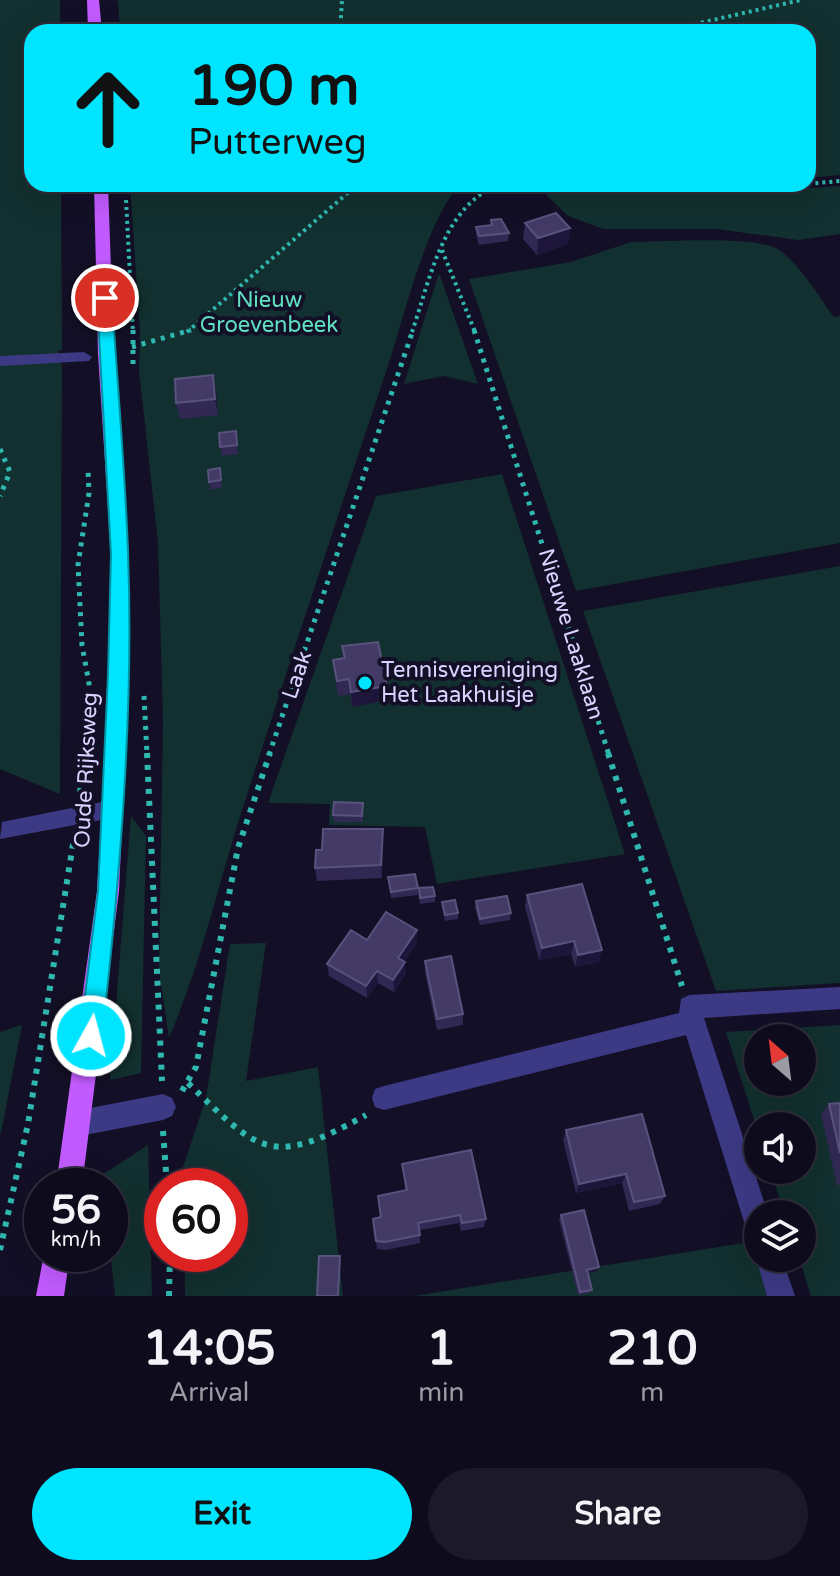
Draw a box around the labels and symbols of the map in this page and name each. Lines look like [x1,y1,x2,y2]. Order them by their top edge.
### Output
pin [71,264,139,332]
park label: Nieuw Groevenbeek [200,287,338,338]
street label: Nieuwe Laaklaan [533,545,609,723]
street label: Laak [277,647,317,703]
place label: Tennisvereniging Het Laakhuisje [381,657,558,708]
marker: Tennisvereniging Het Laakhuisje [356,674,374,692]
street label: Oude Rijksweg [69,692,103,848]
position arrow [49,994,133,1078]
north arrow [744,1024,816,1096]
speed limit sign: 60 [144,1168,248,1272]

